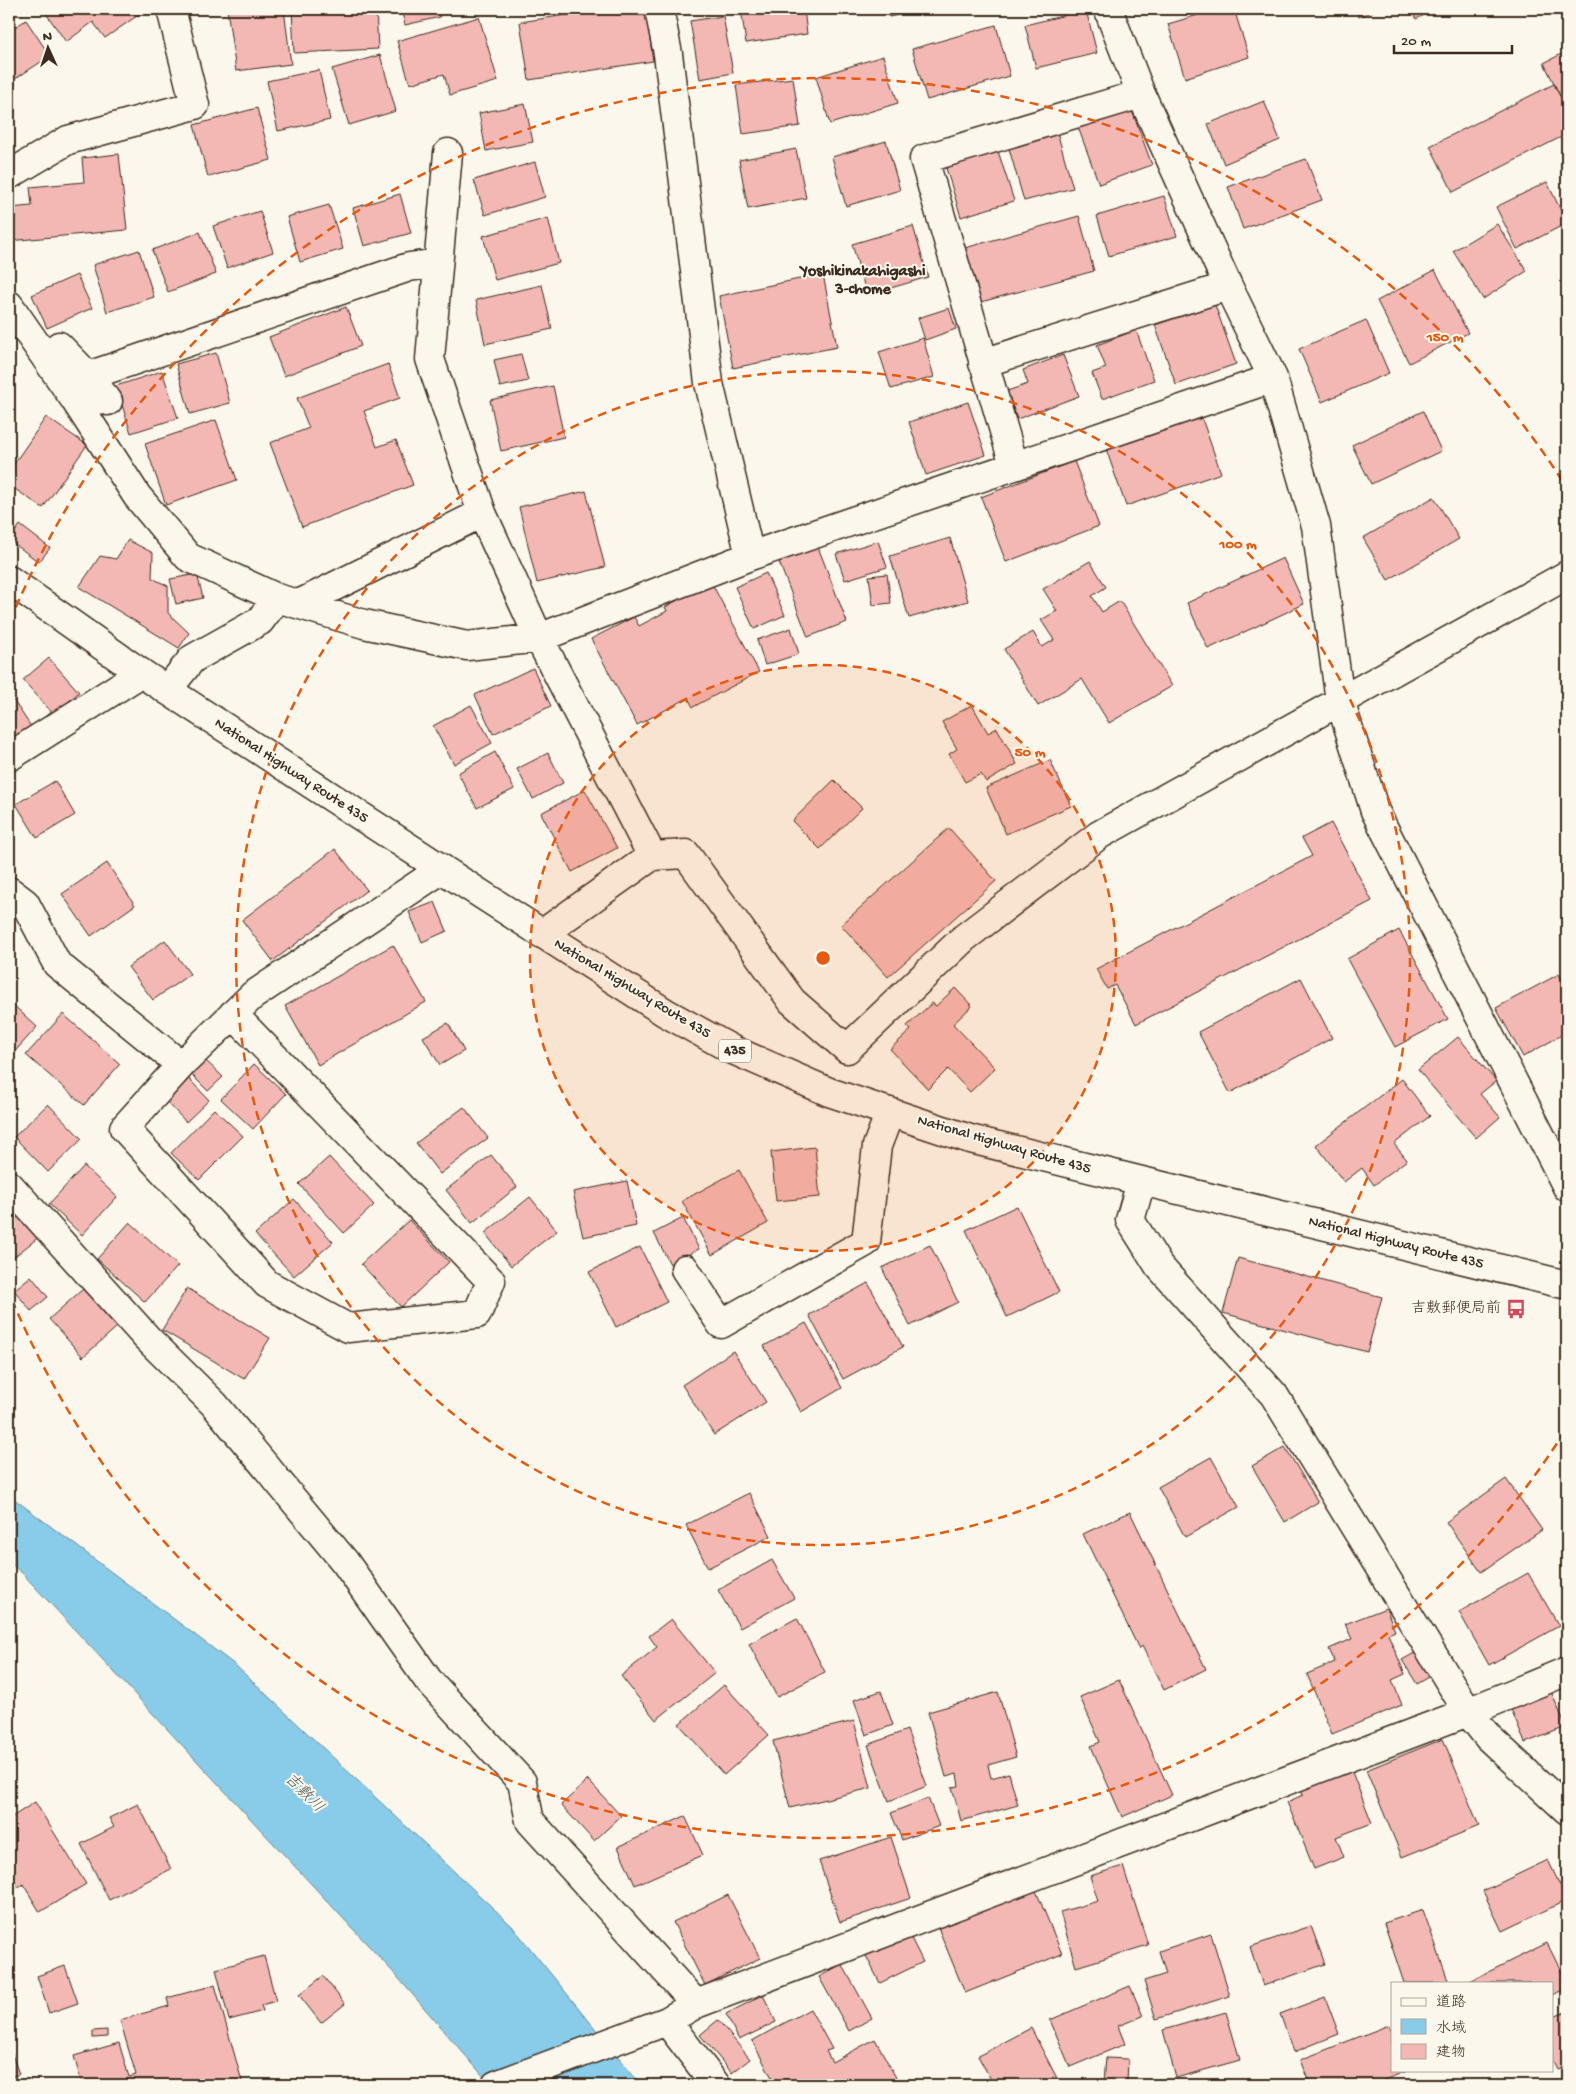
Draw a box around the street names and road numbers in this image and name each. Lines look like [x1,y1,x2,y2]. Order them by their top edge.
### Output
street label: National Highway Route 435 [211,714,371,828]
street label: National Highway Route 435 [550,935,714,1043]
road number: 435 [719,1040,751,1062]
street label: National Highway Route 435 [915,1112,1093,1178]
street label: National Highway Route 435 [1307,1213,1485,1274]

